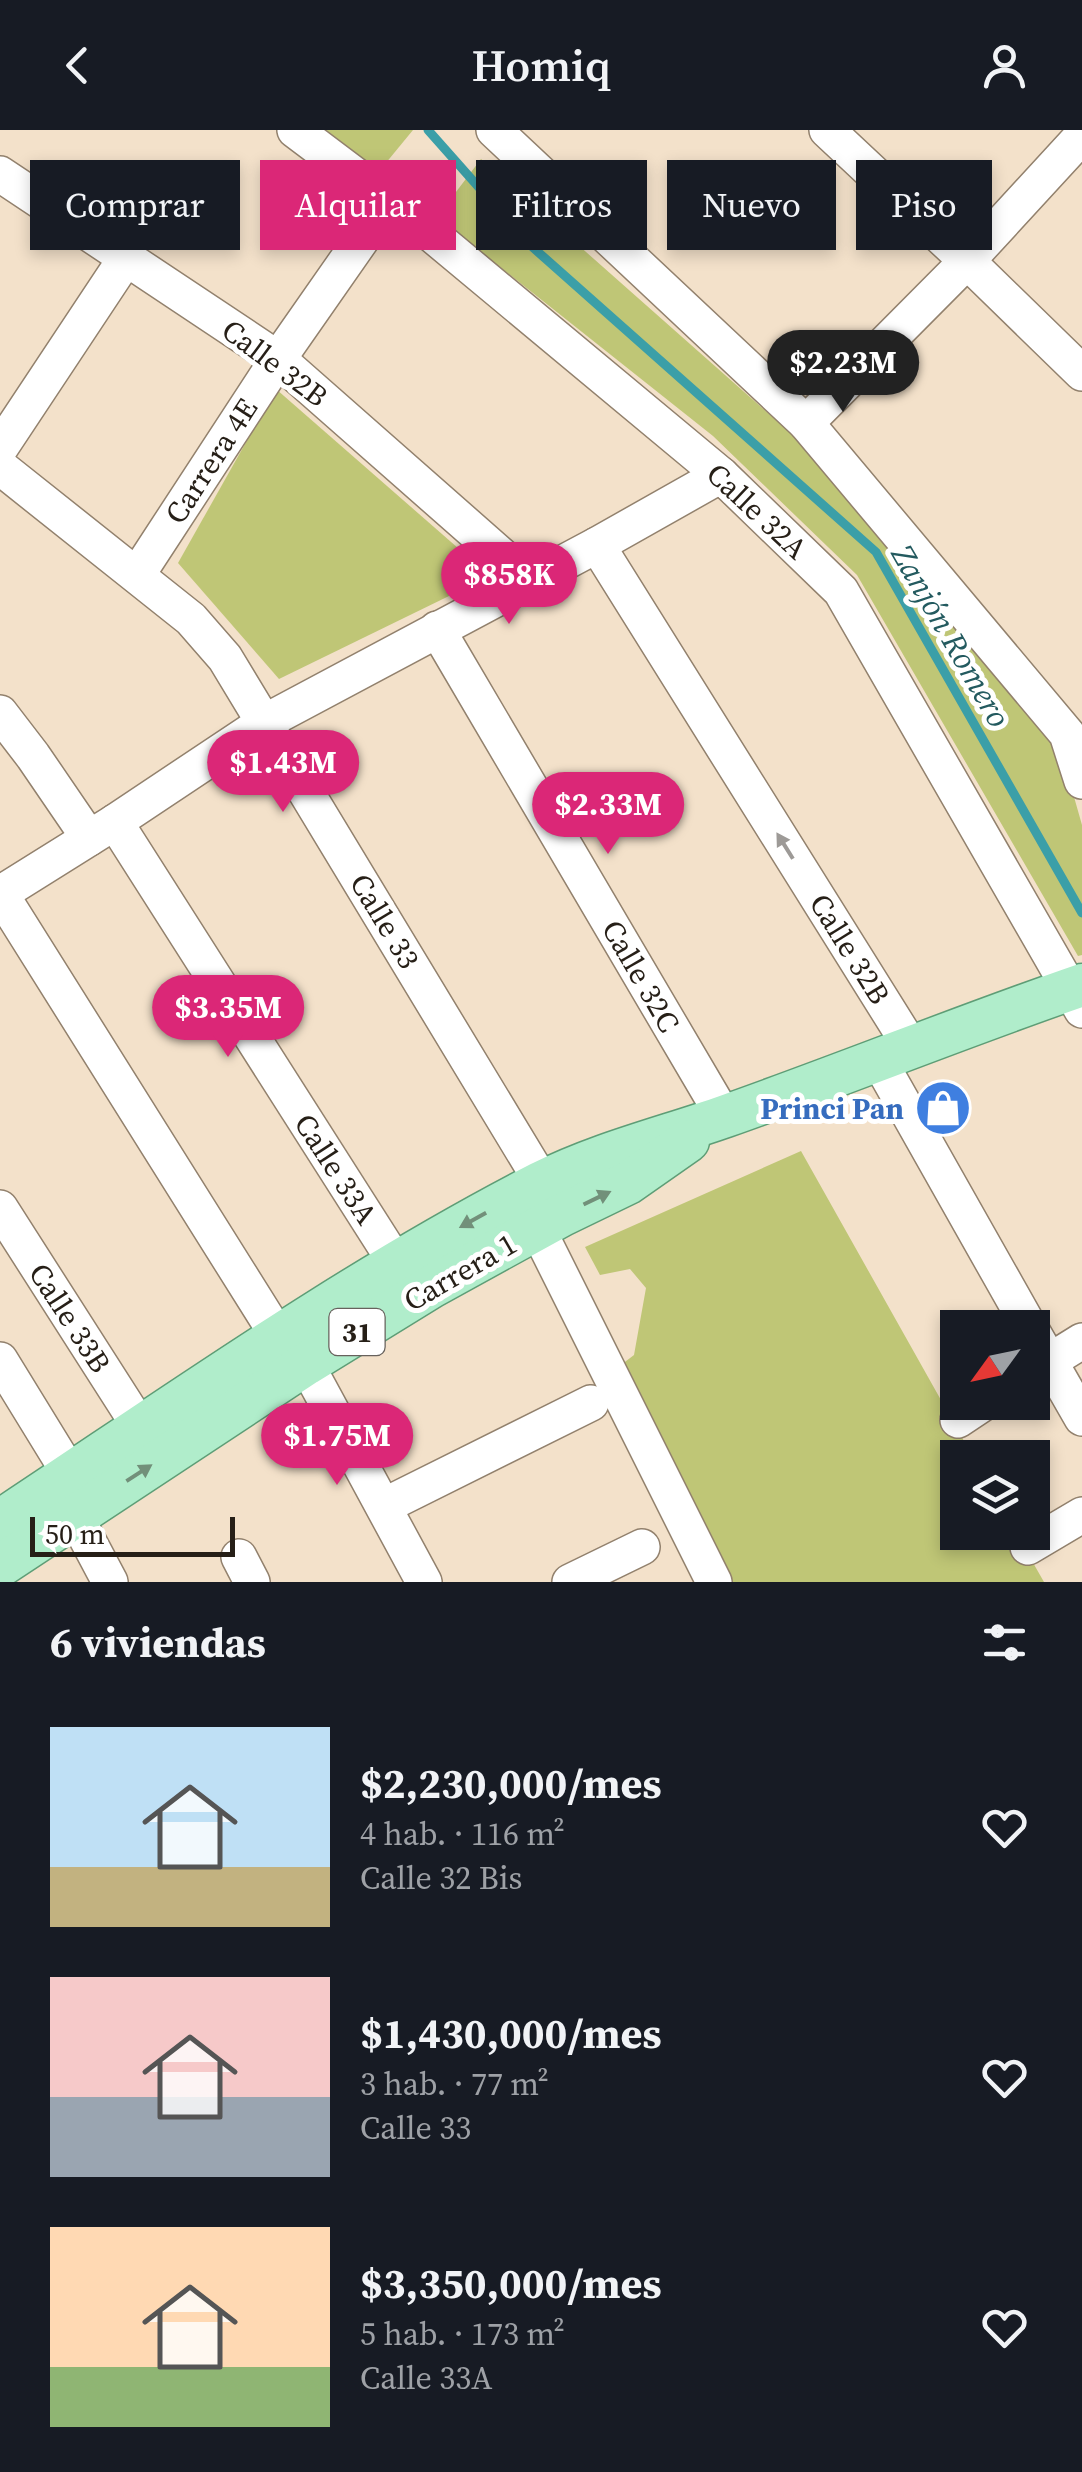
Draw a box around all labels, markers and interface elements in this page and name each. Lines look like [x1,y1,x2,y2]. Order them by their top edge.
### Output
text: Homiq [471,34,611,96]
icon: back [50,38,105,93]
icon: person [977,38,1032,93]
chip: Comprar [30,160,240,250]
chip: Alquilar [260,160,456,250]
chip: Filtros [476,160,647,250]
chip: Nuevo [667,160,836,250]
chip: Piso [856,160,992,250]
street label: Calle 32B [213,310,337,416]
pin: $2.23M [762,330,924,415]
text: $2.23M [789,340,897,384]
street label: Carrera 4E [155,390,267,532]
street label: Calle 32A [698,454,816,568]
water label: Zanjón Romero [880,536,1021,735]
pin: $858K [439,542,579,627]
text: $858K [463,552,555,596]
pin: $1.43M [202,730,364,815]
text: $1.43M [229,740,337,784]
pin: $2.33M [527,772,689,857]
text: $2.33M [554,782,662,826]
one-way arrow [777,832,795,860]
street label: Calle 33 [341,866,429,976]
street label: Calle 32B [800,886,900,1012]
street label: Calle 32C [592,912,690,1040]
pin: $3.35M [147,975,309,1060]
text: $3.35M [174,985,282,1029]
shop icon: Princi Pan [913,1078,973,1138]
place label: Princi Pan [760,1088,904,1129]
street label: Calle 33A [285,1106,387,1232]
one-way arrow [583,1189,612,1206]
one-way arrow [459,1211,487,1229]
street label: Carrera 1 [396,1223,524,1321]
street label: Calle 33B [19,1255,121,1381]
road number: 31 [330,1309,384,1355]
north arrow [940,1310,1050,1420]
map controls [940,1310,1050,1550]
pin: $1.75M [256,1403,418,1488]
text: $1.75M [283,1413,391,1457]
button: layers [940,1440,1050,1550]
one-way arrow [126,1465,153,1483]
scale bar [30,1512,235,1556]
text: 50 m [45,1515,105,1553]
text: 6 viviendas [50,1613,266,1671]
icon: filters [977,1615,1032,1670]
text: $2,230,000/mes [360,1754,662,1812]
icon: home [130,1767,250,1887]
icon: heart [977,1800,1032,1855]
text: 4 hab. · 116 m² [360,1812,565,1856]
text: Calle 32 Bis [360,1856,522,1900]
text: $1,430,000/mes [360,2004,662,2062]
icon: home [130,2017,250,2137]
icon: heart [977,2050,1032,2105]
text: 3 hab. · 77 m² [360,2062,549,2106]
text: Calle 33 [360,2106,471,2150]
text: $3,350,000/mes [360,2254,662,2312]
icon: home [130,2267,250,2387]
icon: heart [977,2300,1032,2355]
text: 5 hab. · 173 m² [360,2312,565,2356]
text: Calle 33A [360,2356,493,2400]

